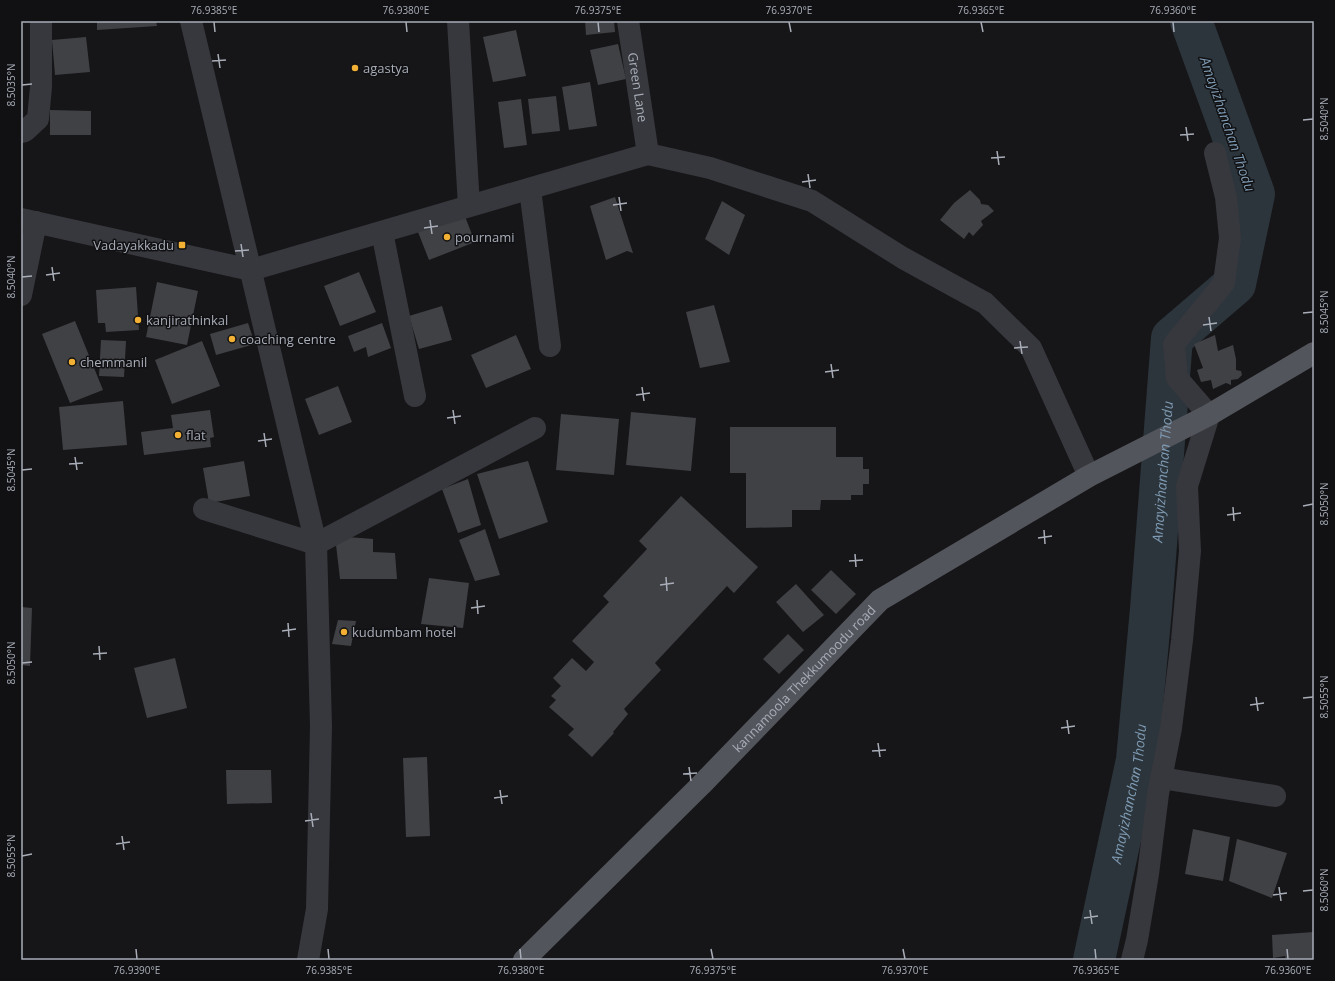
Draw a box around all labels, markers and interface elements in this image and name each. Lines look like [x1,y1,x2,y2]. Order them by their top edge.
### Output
text: 76.9385°E [191,3,237,17]
text: 76.9380°E [383,3,429,17]
text: 76.9375°E [575,3,621,17]
text: 76.9370°E [766,3,812,17]
text: 76.9365°E [958,3,1004,17]
text: 76.9360°E [1150,3,1196,17]
street label: Green Lane [624,51,652,123]
water label: Amayizhanchan Thodu [1196,53,1260,194]
place label: agastya [363,59,409,77]
text: 8.5035°N [4,63,18,107]
marker: agastya [350,63,360,73]
text: 8.5040°N [1317,97,1331,141]
place label: pournami [455,228,515,246]
marker: pournami [442,232,452,242]
place label: Vadayakkadu [93,236,174,254]
marker: Vadayakkadu [177,240,187,250]
text: 8.5040°N [4,255,18,299]
text: 8.5045°N [1317,290,1331,334]
place label: kanjirathinkal [146,311,228,329]
marker: kanjirathinkal [133,315,143,325]
place label: coaching centre [240,330,336,348]
marker: coaching centre [227,334,237,344]
place label: chemmanil [80,353,147,371]
marker: chemmanil [67,357,77,367]
water label: Amayizhanchan Thodu [1147,400,1177,544]
place label: flat [186,426,206,444]
marker: flat [173,430,183,440]
text: 8.5045°N [4,448,18,492]
text: 8.5050°N [1317,482,1331,526]
street label: kannamoola Thekkumoodu road [729,601,879,756]
place label: kudumbam hotel [352,623,456,641]
marker: kudumbam hotel [339,627,349,637]
text: 8.5050°N [4,641,18,685]
text: 8.5055°N [1317,675,1331,719]
water label: Amayizhanchan Thodu [1105,723,1150,866]
text: 8.5055°N [4,834,18,878]
text: 8.5060°N [1317,868,1331,912]
text: 76.9390°E [114,963,160,977]
text: 76.9385°E [306,963,352,977]
text: 76.9380°E [498,963,544,977]
text: 76.9375°E [690,963,736,977]
text: 76.9370°E [882,963,928,977]
text: 76.9365°E [1073,963,1119,977]
text: 76.9360°E [1265,963,1311,977]

